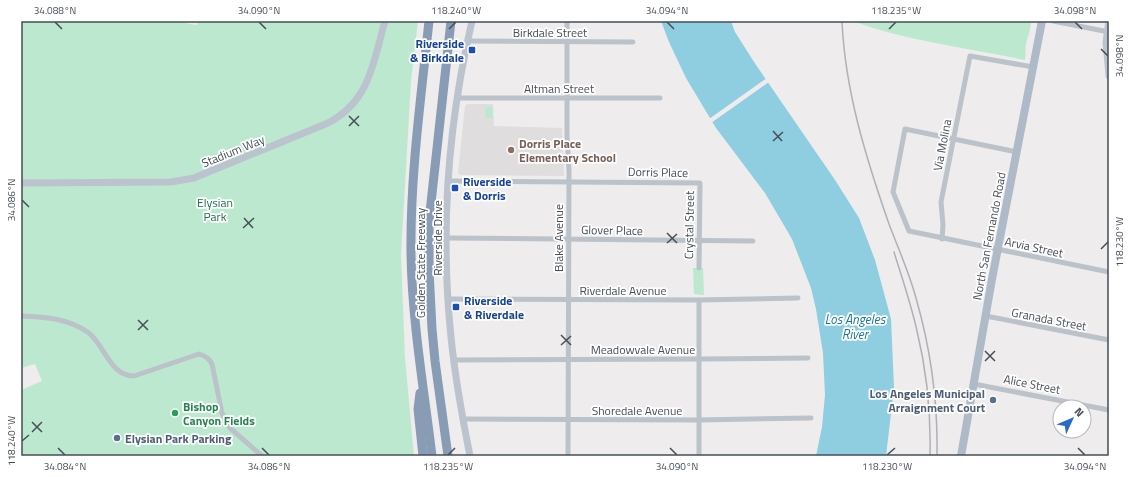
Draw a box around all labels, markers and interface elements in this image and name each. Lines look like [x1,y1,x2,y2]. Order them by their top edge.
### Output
text: 34.088°N [34,3,76,18]
text: 34.090°N [238,3,280,18]
text: 118.240°W [431,3,481,18]
text: 34.094°N [646,3,688,18]
text: 118.235°W [871,3,921,18]
text: 34.098°N [1054,3,1096,18]
street label: Birkdale Street [513,23,588,42]
place label: Riverside & Birkdale [410,34,464,67]
text: 34.098°N [1112,35,1127,77]
marker: Riverside & Birkdale [467,45,477,55]
street label: Altman Street [524,79,595,98]
street label: Via Molina [928,117,956,173]
street label: Stadium Way [198,130,268,172]
place label: Dorris Place Elementary School [519,134,616,167]
marker: Dorris Place Elementary School [506,145,516,155]
street label: Dorris Place [628,162,688,182]
street label: North San Fernando Road [967,170,1011,302]
place label: Riverside & Dorris [463,172,511,205]
text: 34.086°N [4,179,19,221]
marker: Riverside & Dorris [450,183,460,193]
street label: Crystal Street [679,190,699,259]
park label: Elysian Park [197,193,233,226]
street label: Riverside Drive [428,200,447,276]
street label: Blake Avenue [549,204,568,272]
street label: Golden State Freeway [411,208,430,318]
text: 118.230°W [1112,217,1127,267]
street label: Glover Place [581,220,643,240]
street label: Arvia Street [1003,232,1066,263]
street label: Riverdale Avenue [579,281,667,300]
place label: Riverside & Riverdale [464,291,524,324]
marker: Riverside & Riverdale [451,302,461,312]
street label: Granada Street [1010,302,1089,336]
water label: Los Angeles River [825,309,887,344]
street label: Meadowvale Avenue [591,340,695,359]
street label: Alice Street [1002,369,1063,399]
place label: Los Angeles Municipal Arraignment Court [870,384,986,417]
marker: Los Angeles Municipal Arraignment Court [988,395,998,405]
place label: Bishop Canyon Fields [183,397,255,430]
north arrow [1052,399,1092,439]
street label: Shoredale Avenue [592,401,682,420]
text: N [1071,404,1088,420]
marker: Bishop Canyon Fields [170,408,180,418]
text: 118.240°W [4,416,19,466]
place label: Elysian Park Parking [125,429,232,448]
marker: Elysian Park Parking [112,433,122,443]
text: 34.084°N [44,459,86,474]
text: 34.086°N [248,459,290,474]
text: 118.235°W [423,459,473,474]
text: 34.090°N [656,459,698,474]
text: 118.230°W [862,459,912,474]
text: 34.094°N [1064,459,1106,474]

